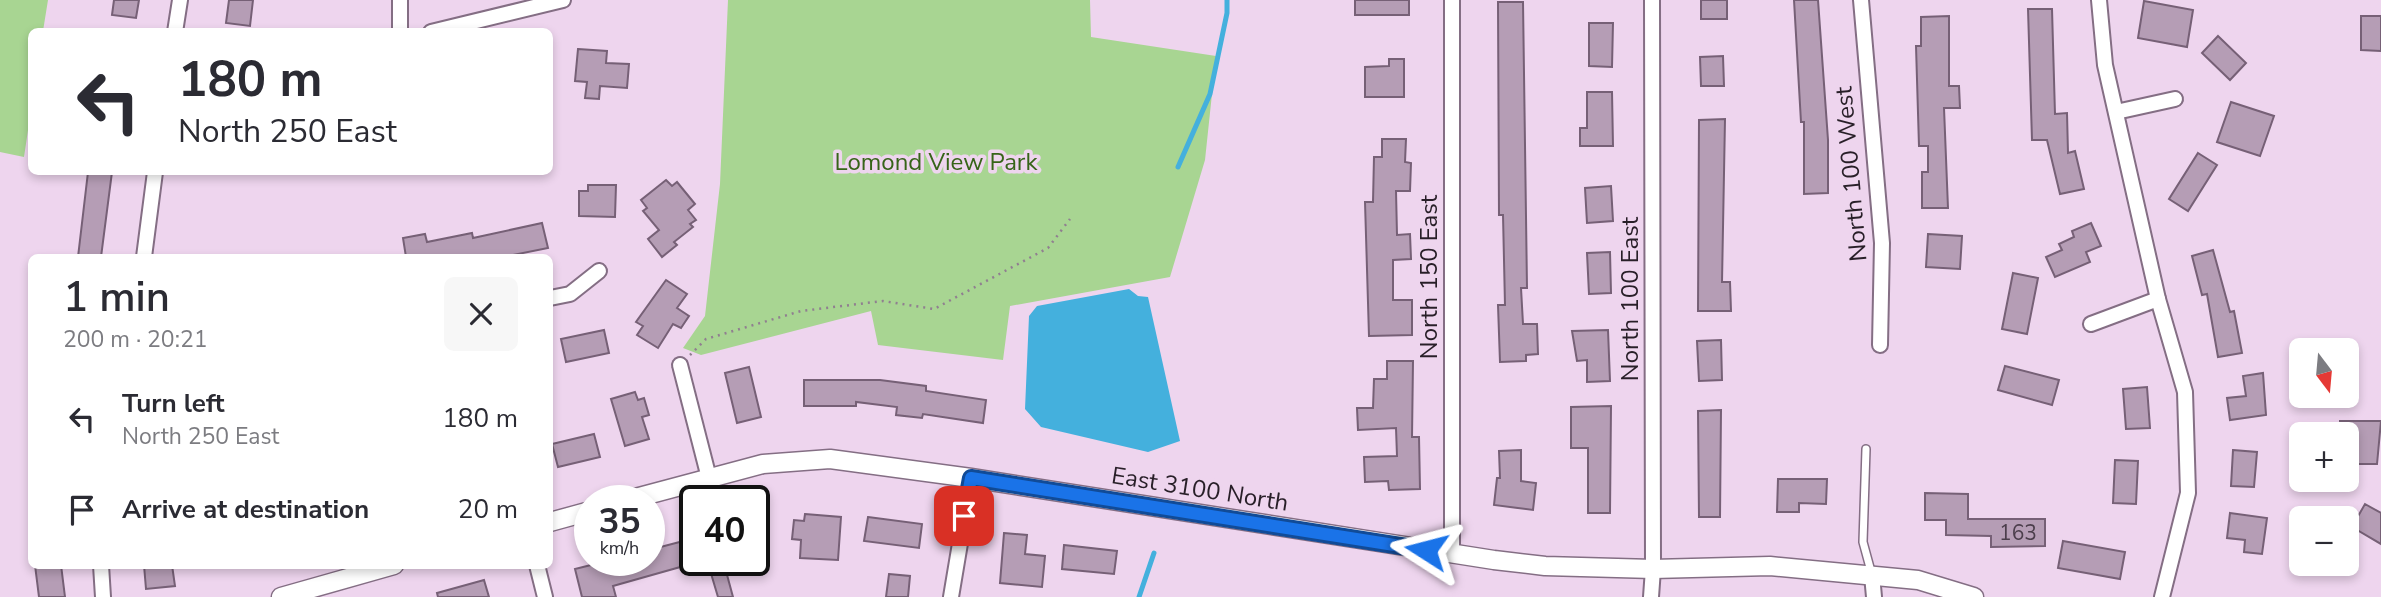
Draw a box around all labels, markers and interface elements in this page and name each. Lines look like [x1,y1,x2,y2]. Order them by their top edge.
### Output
text: 180 m [178,46,322,113]
icon: left [63,56,154,147]
street label: North 100 West [1827,85,1875,263]
text: North 250 East [178,110,397,153]
park label: Lomond View Park [835,146,1038,178]
street label: North 150 East [1413,194,1445,359]
street label: North 100 East [1614,216,1646,381]
text: 1 min [63,269,170,326]
button: close [444,277,518,351]
text: 200 m · 20:21 [63,324,208,355]
north arrow [2289,338,2359,408]
map controls [2289,338,2359,576]
text: Turn left [122,386,225,421]
icon: left [63,400,101,438]
text: 180 m [442,401,518,436]
text: North 250 East [122,421,279,452]
button: + [2289,422,2359,492]
street label: East 3100 North [1109,459,1291,519]
speed limit sign: 40 [679,485,770,576]
pin [934,486,994,546]
icon: arrive [63,491,101,529]
text: Arrive at destination [122,492,369,527]
text: 20 m [458,492,518,527]
icon: arrive [945,497,983,535]
text: 35 [598,498,641,545]
button: − [2289,506,2359,576]
position arrow [1389,513,1463,587]
house number: 163 [1999,519,2037,547]
text: km/h [600,536,639,560]

